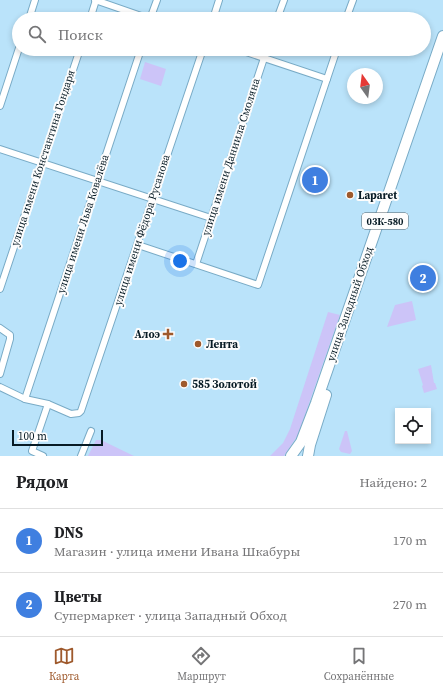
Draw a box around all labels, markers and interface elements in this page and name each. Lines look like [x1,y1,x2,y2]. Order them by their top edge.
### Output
search box [12,12,431,56]
icon: search [26,23,48,45]
text: Поиск [58,24,103,45]
street label: улица имени Константина Гондаря [7,68,79,248]
north arrow [347,68,383,104]
street label: улица имени Даниила Смоляна [198,76,264,238]
street label: улица имени Льва Ковалёва [53,152,113,295]
street label: улица имени Фёдора Русанова [110,152,174,308]
pin: 1 [302,165,328,195]
place label: Laparet [358,188,398,203]
marker: Laparet [345,190,355,200]
road number: 03К-580 [362,213,408,229]
street label: улица Западный Обход [323,245,377,363]
your location [170,251,190,271]
pin: 2 [410,263,436,293]
place label: Алоэ [134,327,161,342]
marker: Алоэ [163,329,173,339]
place label: Лента [206,337,238,352]
marker: Лента [193,339,203,349]
place label: 585 Золотой [192,377,257,392]
marker: 585 Золотой [179,379,189,389]
map controls [395,408,431,444]
button: locate [395,408,431,444]
scale bar [12,428,103,447]
text: 100 m [18,429,47,444]
text: Рядом [16,470,68,494]
text: Найдено: 2 [360,474,427,491]
text: DNS [54,522,83,543]
text: 1 [25,532,33,549]
text: 170 m [393,532,427,549]
text: Магазин · улица имени Ивана Шкабуры [54,543,300,560]
text: Цветы [54,586,102,607]
text: 2 [25,596,33,613]
text: 270 m [393,596,427,613]
text: Супермаркет · улица Западный Обход [54,607,287,624]
tab: Карта [49,645,79,684]
tab: Маршрут [177,645,226,684]
tab: Сохранённые [324,645,394,684]

